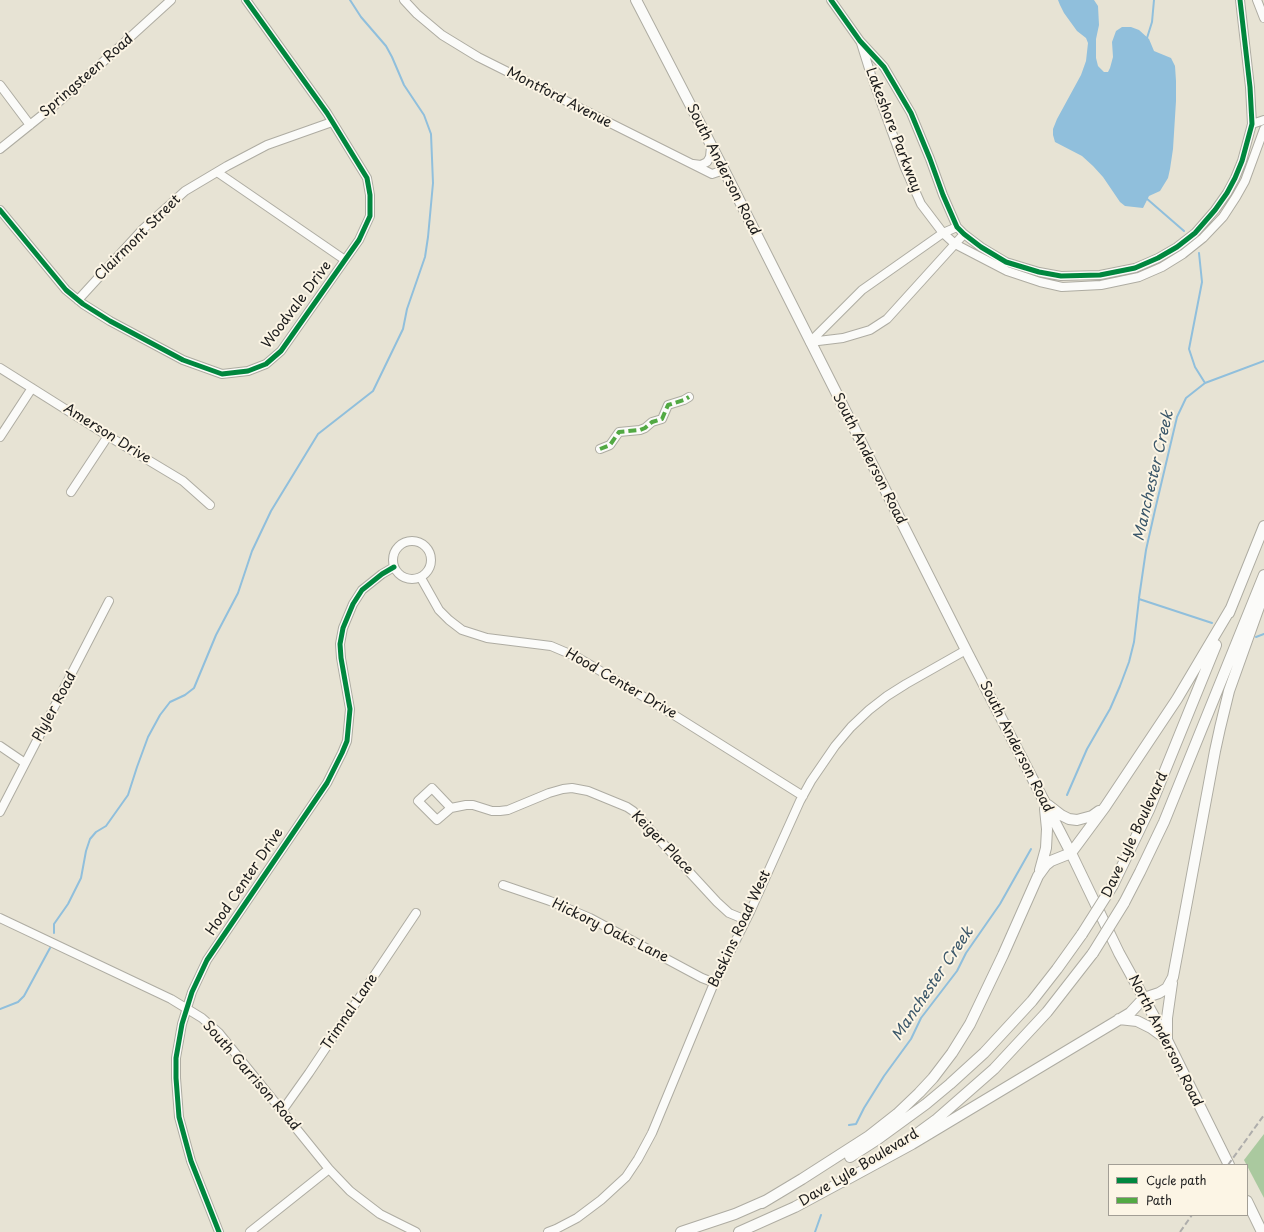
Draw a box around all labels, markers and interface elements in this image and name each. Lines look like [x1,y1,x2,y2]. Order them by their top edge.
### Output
street label: Springsteen Road [37,31,137,121]
street label: Montford Avenue [504,64,614,132]
street label: Lakeshore Parkway [861,65,925,195]
street label: South Anderson Road [683,102,763,238]
street label: Clairmont Street [92,192,184,284]
street label: Woodvale Drive [259,258,335,352]
street label: South Anderson Road [829,391,909,527]
street label: Amerson Drive [60,400,154,468]
water label: Manchester Creek [1130,409,1178,543]
street label: Hood Center Drive [562,645,680,723]
street label: Plyler Road [30,669,80,745]
street label: South Anderson Road [976,679,1056,815]
street label: Dave Lyle Boulevard [1099,770,1171,900]
street label: Keiger Place [628,808,696,878]
street label: Hood Center Drive [203,825,287,939]
street label: Baskins Road West [706,868,774,990]
street label: Hickory Oaks Lane [549,895,671,967]
water label: Manchester Creek [888,924,978,1044]
street label: Trimnal Lane [318,971,382,1053]
street label: North Anderson Road [1124,972,1206,1110]
street label: South Garrison Road [199,1018,303,1134]
street label: Dave Lyle Boulevard [796,1126,922,1210]
legend [1108,1164,1248,1216]
text: Cycle path [1146,1171,1207,1189]
text: Path [1146,1191,1172,1209]

